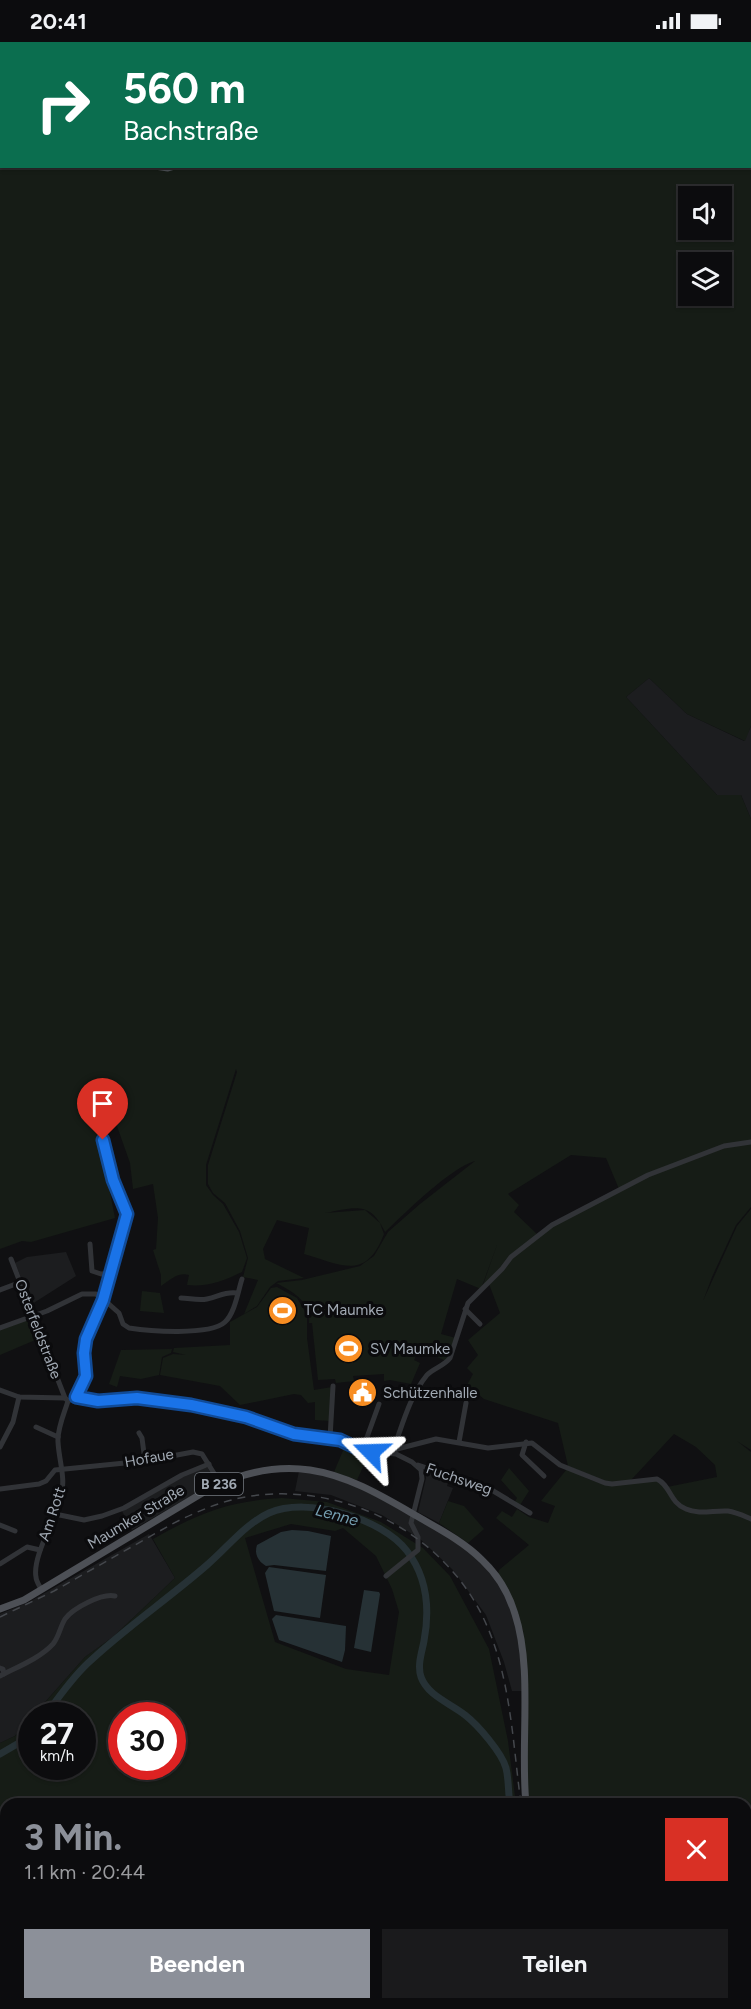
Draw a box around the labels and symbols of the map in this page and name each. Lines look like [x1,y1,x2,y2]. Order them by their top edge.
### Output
pin [77,1078,128,1140]
street label: Osterfeldstraße [11,1277,65,1381]
sports icon: TC Maumke [267,1294,299,1326]
place label: TC Maumke [304,1301,384,1319]
sports icon: SV Maumke [333,1333,365,1365]
place label: SV Maumke [370,1340,450,1358]
public building icon: Schützenhalle [346,1377,378,1409]
place label: Schützenhalle [383,1384,477,1402]
position arrow [339,1420,403,1484]
street label: Hofaue [123,1445,175,1471]
street label: Fuchsweg [424,1459,494,1499]
road number: B 236 [195,1473,243,1495]
street label: Maumker Straße [84,1481,188,1553]
street label: Am Rott [35,1484,69,1543]
water label: Lenne [313,1500,361,1530]
speed limit sign: 30 [108,1702,186,1780]

